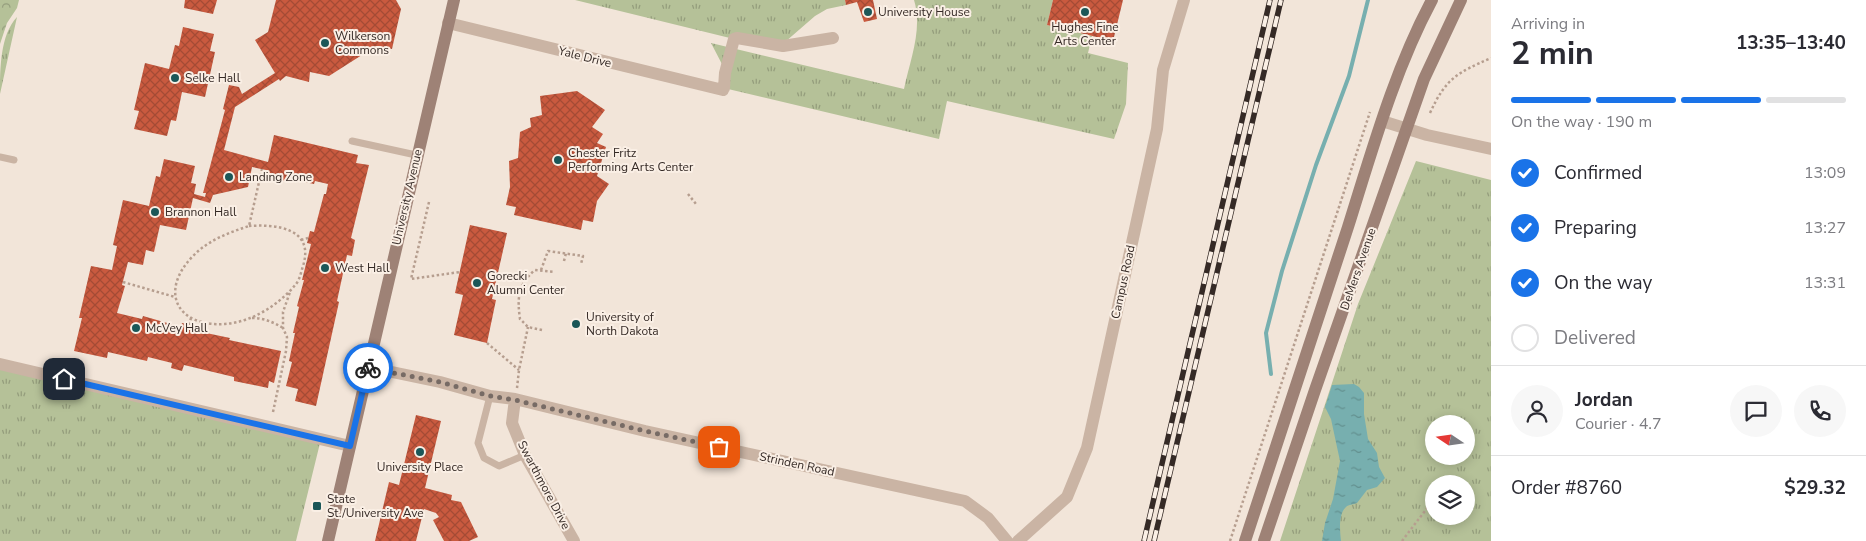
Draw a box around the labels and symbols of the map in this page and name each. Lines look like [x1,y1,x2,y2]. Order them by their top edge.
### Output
place label: University House [878,4,970,20]
marker: University House [862,6,874,18]
marker: Hughes Fine Arts Center [1079,6,1091,18]
place label: Hughes Fine Arts Center [1051,19,1119,49]
place label: Wilkerson Commons [335,28,390,58]
marker: Wilkerson Commons [319,37,331,49]
street label: Yale Drive [556,42,613,71]
place label: Selke Hall [185,70,241,86]
marker: Selke Hall [169,72,181,84]
place label: Chester Fritz Performing Arts Center [568,145,694,175]
street label: University Avenue [388,147,426,247]
marker: Chester Fritz Performing Arts Center [552,154,564,166]
place label: Landing Zone [239,169,312,185]
marker: Landing Zone [223,171,235,183]
place label: Brannon Hall [165,204,237,220]
marker: Brannon Hall [149,206,161,218]
street label: DeMers Avenue [1336,226,1380,312]
street label: Campus Road [1107,244,1139,320]
place label: West Hall [335,260,390,276]
marker: West Hall [319,262,331,274]
place label: Gorecki Alumni Center [487,268,565,298]
marker: Gorecki Alumni Center [471,277,483,289]
place label: University of North Dakota [586,309,659,339]
marker: University of North Dakota [570,318,582,330]
place label: McVey Hall [146,320,208,336]
marker: McVey Hall [130,322,142,334]
courier [343,343,393,393]
pin [43,358,85,400]
north arrow [1425,415,1475,465]
pin [698,426,740,468]
street label: Swarthmore Drive [514,438,574,532]
marker: University Place [414,446,426,458]
street label: Strinden Road [758,448,836,480]
place label: University Place [377,459,463,475]
place label: State St./University Ave [327,491,424,521]
marker: State St./University Ave [311,500,323,512]

